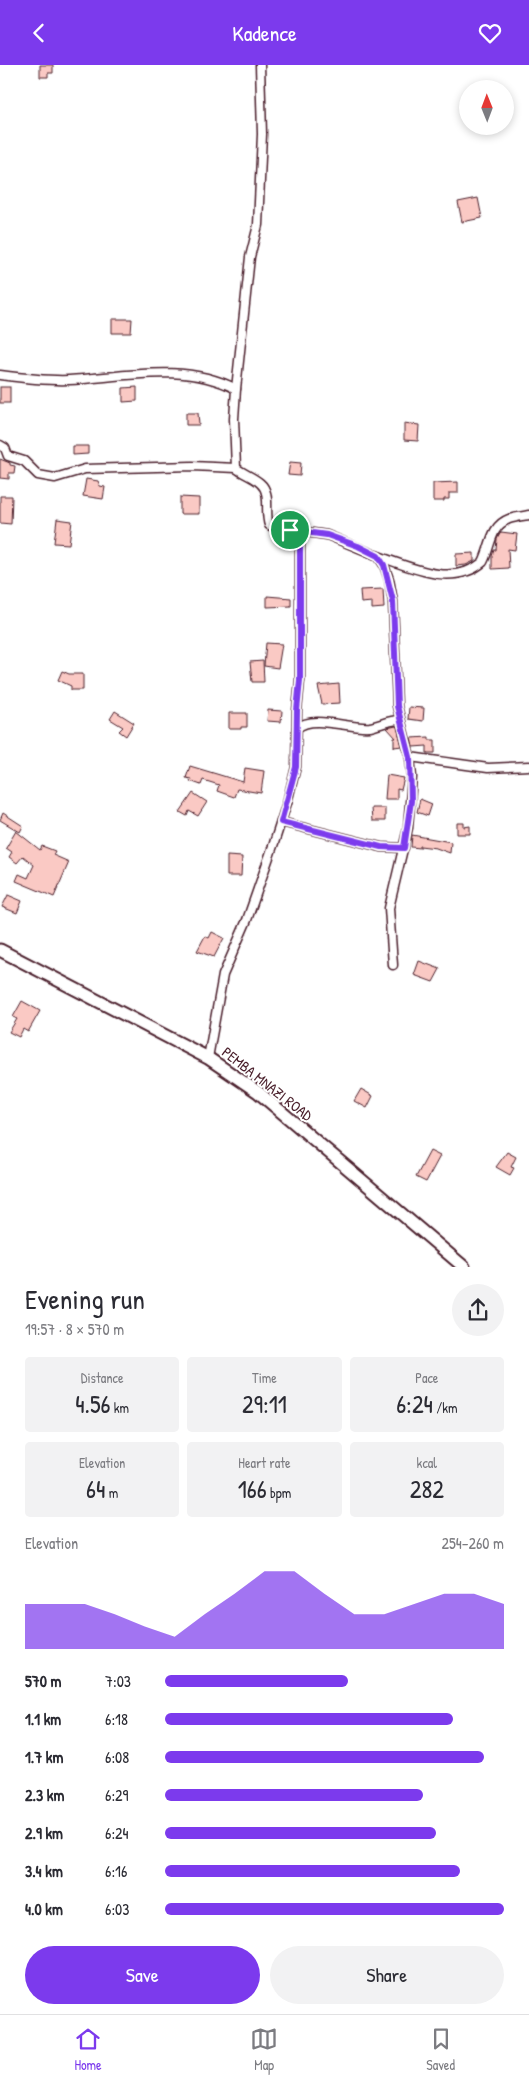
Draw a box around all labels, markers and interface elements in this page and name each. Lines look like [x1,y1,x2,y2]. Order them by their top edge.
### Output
text: Kadence [232,18,297,48]
icon: back [25,19,53,47]
icon: heart [476,19,504,47]
north arrow [459,80,514,135]
map controls [459,80,514,135]
pin [269,509,311,551]
icon: arrive [276,516,304,544]
street label: PEMBA MNAZI ROAD [218,1042,318,1126]
text: Evening run [25,1280,145,1318]
button: share [452,1284,504,1336]
text: 19:57 · 8 × 570 m [25,1318,124,1340]
text: Distance [81,1368,124,1387]
text: Time [252,1368,277,1387]
text: Pace [415,1368,438,1387]
text: 4.56 [75,1387,111,1421]
text: 29:11 [242,1387,287,1421]
text: 6:24 [396,1387,433,1421]
text: km [111,1398,129,1417]
text: /km [433,1398,457,1417]
text: Elevation [79,1453,125,1472]
text: Heart rate [238,1453,291,1472]
text: kcal [417,1453,437,1472]
text: 64 [86,1472,105,1506]
text: 166 [238,1472,267,1506]
text: 282 [410,1472,444,1506]
text: m [105,1483,118,1502]
text: bpm [267,1483,291,1502]
text: Elevation [25,1532,78,1554]
text: 254–260 m [441,1532,504,1554]
text: 570 m [25,1670,61,1692]
text: 7:03 [105,1670,131,1692]
text: 1.1 km [25,1708,61,1730]
text: 6:18 [105,1708,128,1730]
text: 1.7 km [25,1746,63,1768]
text: 6:08 [105,1746,129,1768]
text: 2.3 km [25,1784,64,1806]
text: 6:29 [105,1784,128,1806]
text: 2.9 km [25,1822,63,1844]
text: 6:24 [105,1822,129,1844]
text: 3.4 km [25,1860,63,1882]
text: 6:16 [105,1860,127,1882]
text: 4.0 km [25,1898,63,1920]
text: 6:03 [105,1898,129,1920]
button: Save [25,1946,260,2004]
button: Share [270,1946,504,2004]
tab: Home [74,2025,102,2074]
tab: Map [250,2025,278,2074]
tab: Saved [426,2025,455,2074]

